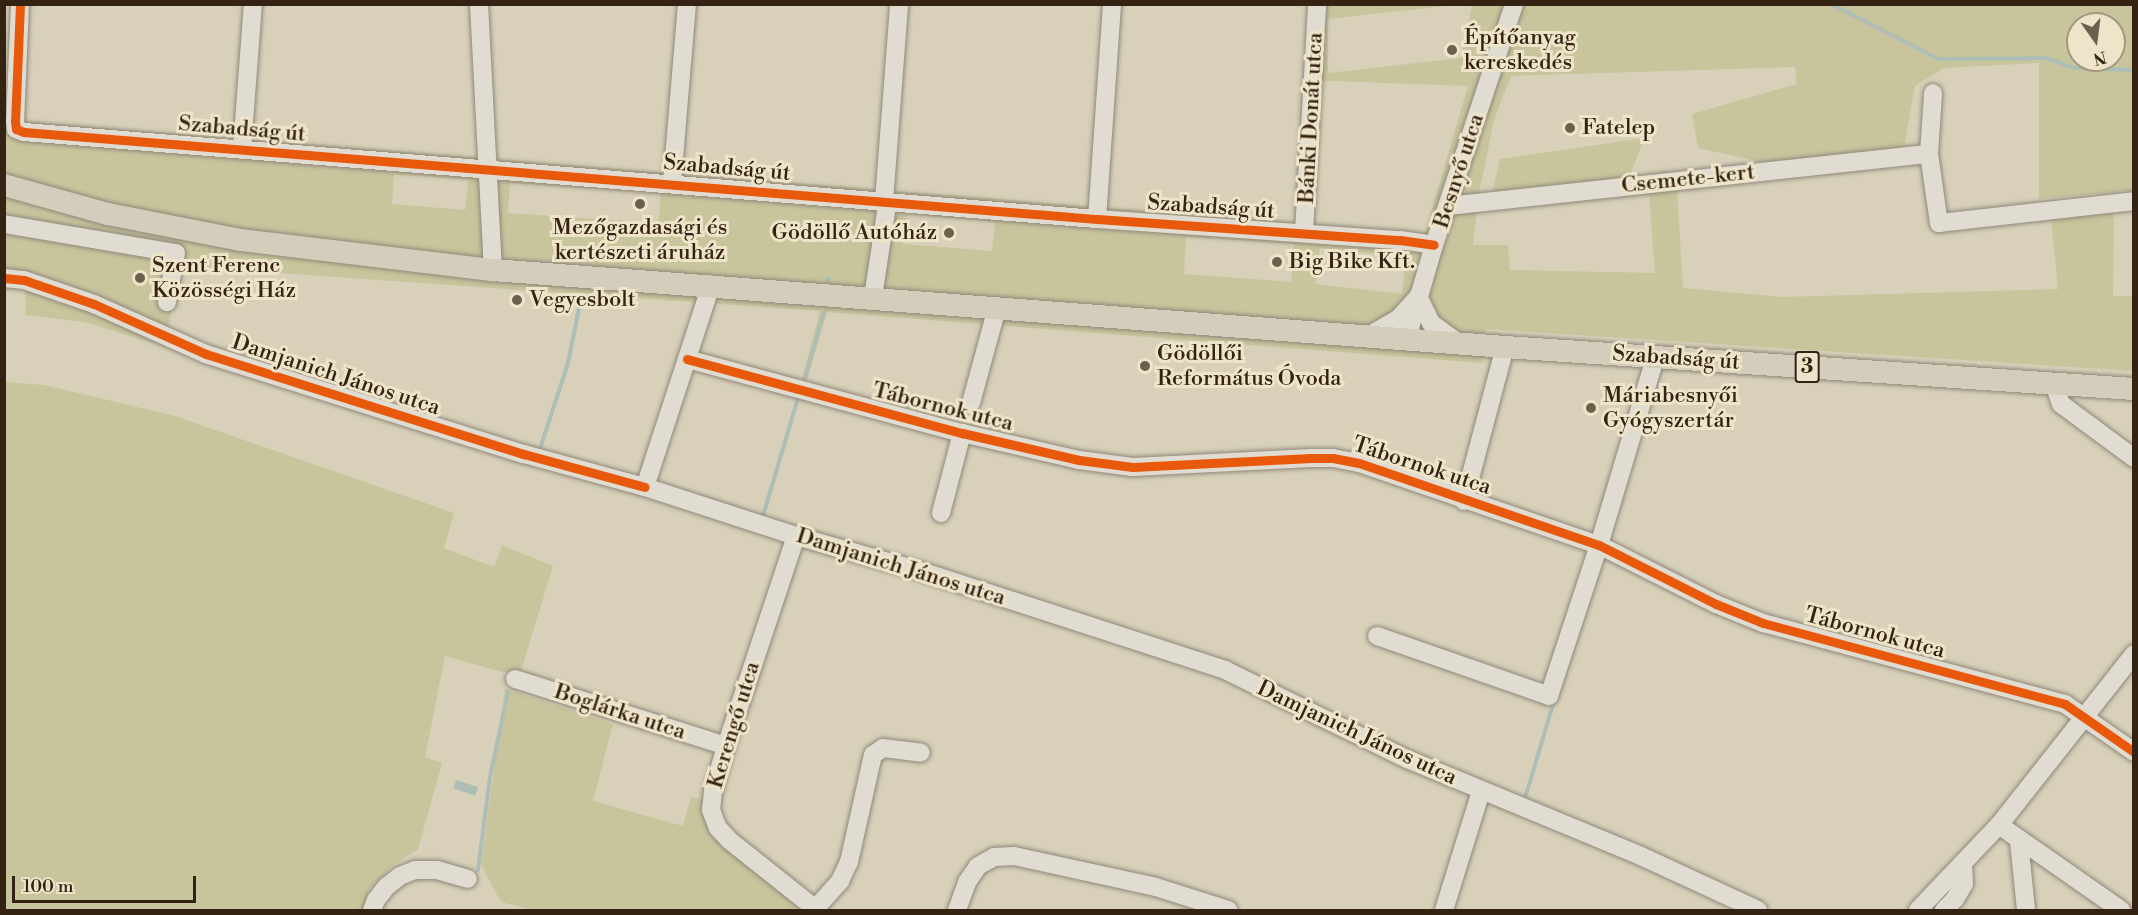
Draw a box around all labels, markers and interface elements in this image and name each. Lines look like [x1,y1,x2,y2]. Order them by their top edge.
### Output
north arrow [2066,12,2126,72]
place label: Építőanyag kereskedés [1464,24,1576,76]
street label: Bánki Donát utca [1293,32,1329,204]
marker: Építőanyag kereskedés [1445,43,1459,57]
text: N [2091,46,2108,69]
street label: Szabadság út [177,110,307,148]
street label: Besnyő utca [1428,111,1490,231]
place label: Fatelep [1582,115,1655,141]
marker: Fatelep [1563,121,1577,135]
street label: Szabadság út [662,149,792,187]
street label: Csemete-kert [1620,159,1756,199]
street label: Szabadság út [1146,189,1276,225]
marker: Mezőgazdasági és kertészeti áruház [633,197,647,211]
place label: Mezőgazdasági és kertészeti áruház [553,214,727,266]
place label: Gödöllő Autóház [771,220,937,246]
marker: Gödöllő Autóház [942,226,956,240]
place label: Big Bike Kft. [1289,249,1415,275]
place label: Szent Ferenc Közösségi Ház [152,252,296,304]
marker: Big Bike Kft. [1270,255,1284,269]
marker: Szent Ferenc Közösségi Ház [133,271,147,285]
place label: Vegyesbolt [529,287,636,313]
marker: Vegyesbolt [510,293,524,307]
street label: Damjanich János utca [229,329,443,421]
place label: Gödöllői Református Óvoda [1157,340,1341,392]
street label: Szabadság út [1611,340,1741,376]
road number: 3 [1794,349,1820,385]
marker: Gödöllői Református Óvoda [1138,359,1152,373]
street label: Tábornok utca [870,377,1016,437]
place label: Máriabesnyői Gyógyszertár [1603,382,1738,434]
marker: Máriabesnyői Gyógyszertár [1584,401,1598,415]
street label: Tábornok utca [1350,431,1494,501]
street label: Damjanich János utca [793,523,1009,611]
street label: Tábornok utca [1802,602,1948,664]
street label: Kerengő utca [702,658,766,792]
street label: Damjanich János utca [1253,675,1461,791]
street label: Boglárka utca [551,678,689,746]
scale bar [15,864,200,902]
text: 100 m [23,875,74,898]

